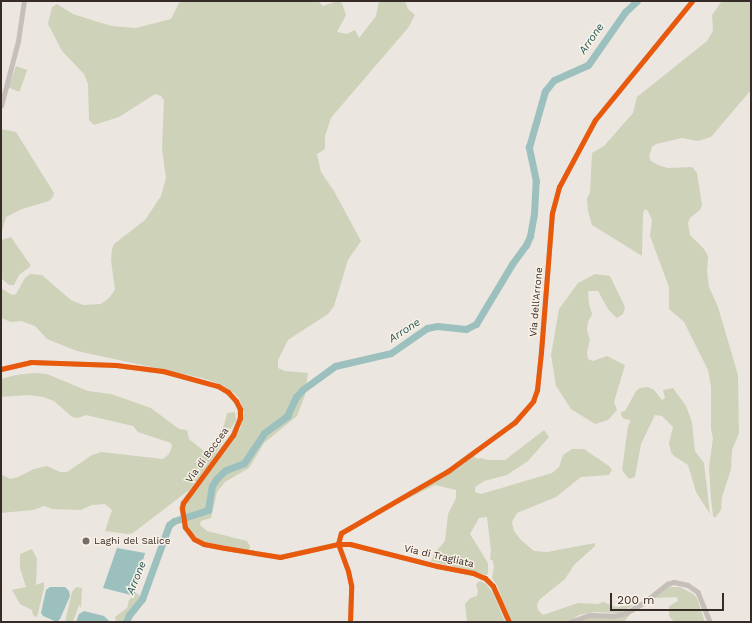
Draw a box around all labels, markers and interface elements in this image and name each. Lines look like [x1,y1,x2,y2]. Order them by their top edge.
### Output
water label: Arrone [577,21,607,57]
street label: Via dell'Arrone [527,267,545,337]
water label: Arrone [387,316,423,346]
street label: Via di Boccea [183,425,231,485]
place label: Laghi del Salice [94,535,171,547]
marker: Laghi del Salice [81,536,91,546]
street label: Via di Tragliata [403,542,475,570]
water label: Arrone [124,559,150,597]
scale bar [612,585,726,611]
text: 200 m [617,593,654,607]

